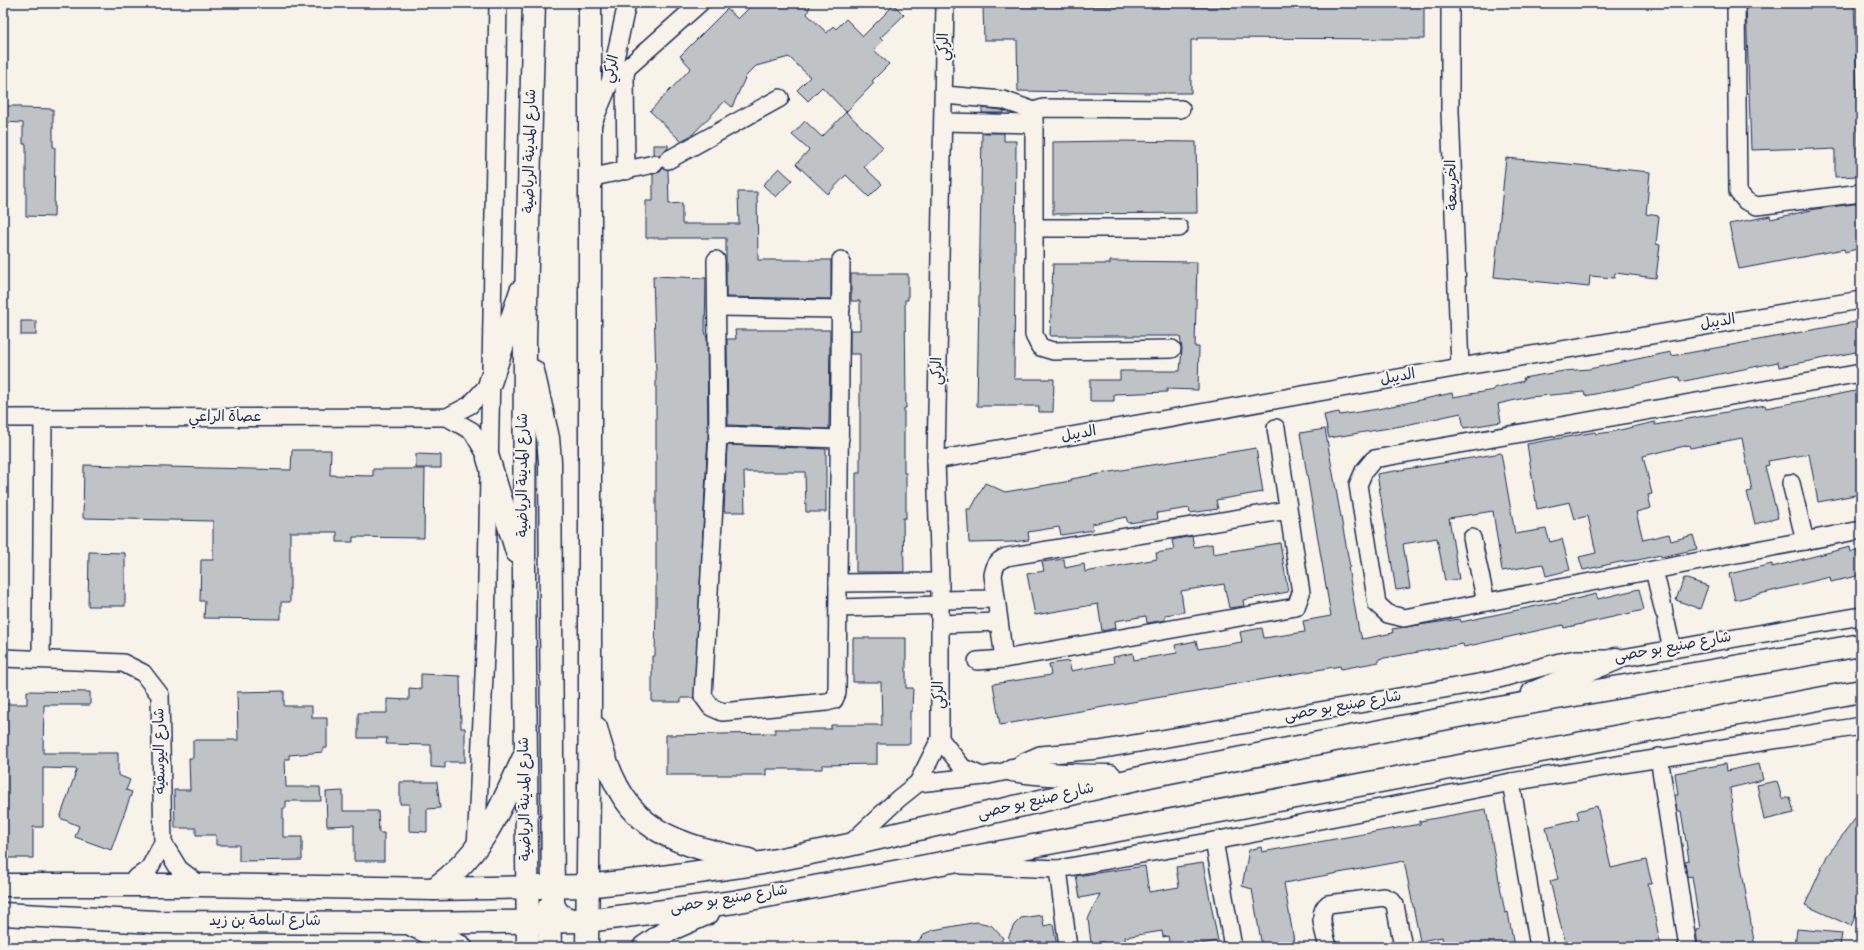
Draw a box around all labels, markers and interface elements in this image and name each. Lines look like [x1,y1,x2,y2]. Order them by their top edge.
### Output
street label: الركي [934,33,956,61]
street label: الركي [598,53,626,85]
street label: شارع المدينة الرياضية [519,89,543,213]
street label: الخرسعة [1441,159,1465,211]
street label: الديبل [1699,309,1737,337]
street label: الركي [927,357,949,385]
street label: الديبل [1379,364,1417,392]
street label: عصاة الراعي [189,407,261,429]
street label: شارع المدينة الرياضية [513,413,535,537]
street label: الديبل [1060,421,1098,449]
street label: شارع صنيع بو حصى [1613,627,1733,669]
street label: الركي [929,681,951,709]
street label: شارع صنيع بو حصى [1283,686,1403,728]
street label: شارع اليوسفيه [149,708,173,794]
street label: شارع المدينة الرياضية [514,737,538,861]
street label: شارع صنيع بو حصى [976,778,1096,826]
street label: شارع صنيع بو حصى [669,880,789,920]
street label: شارع اسامة بن زيد [209,911,321,933]

